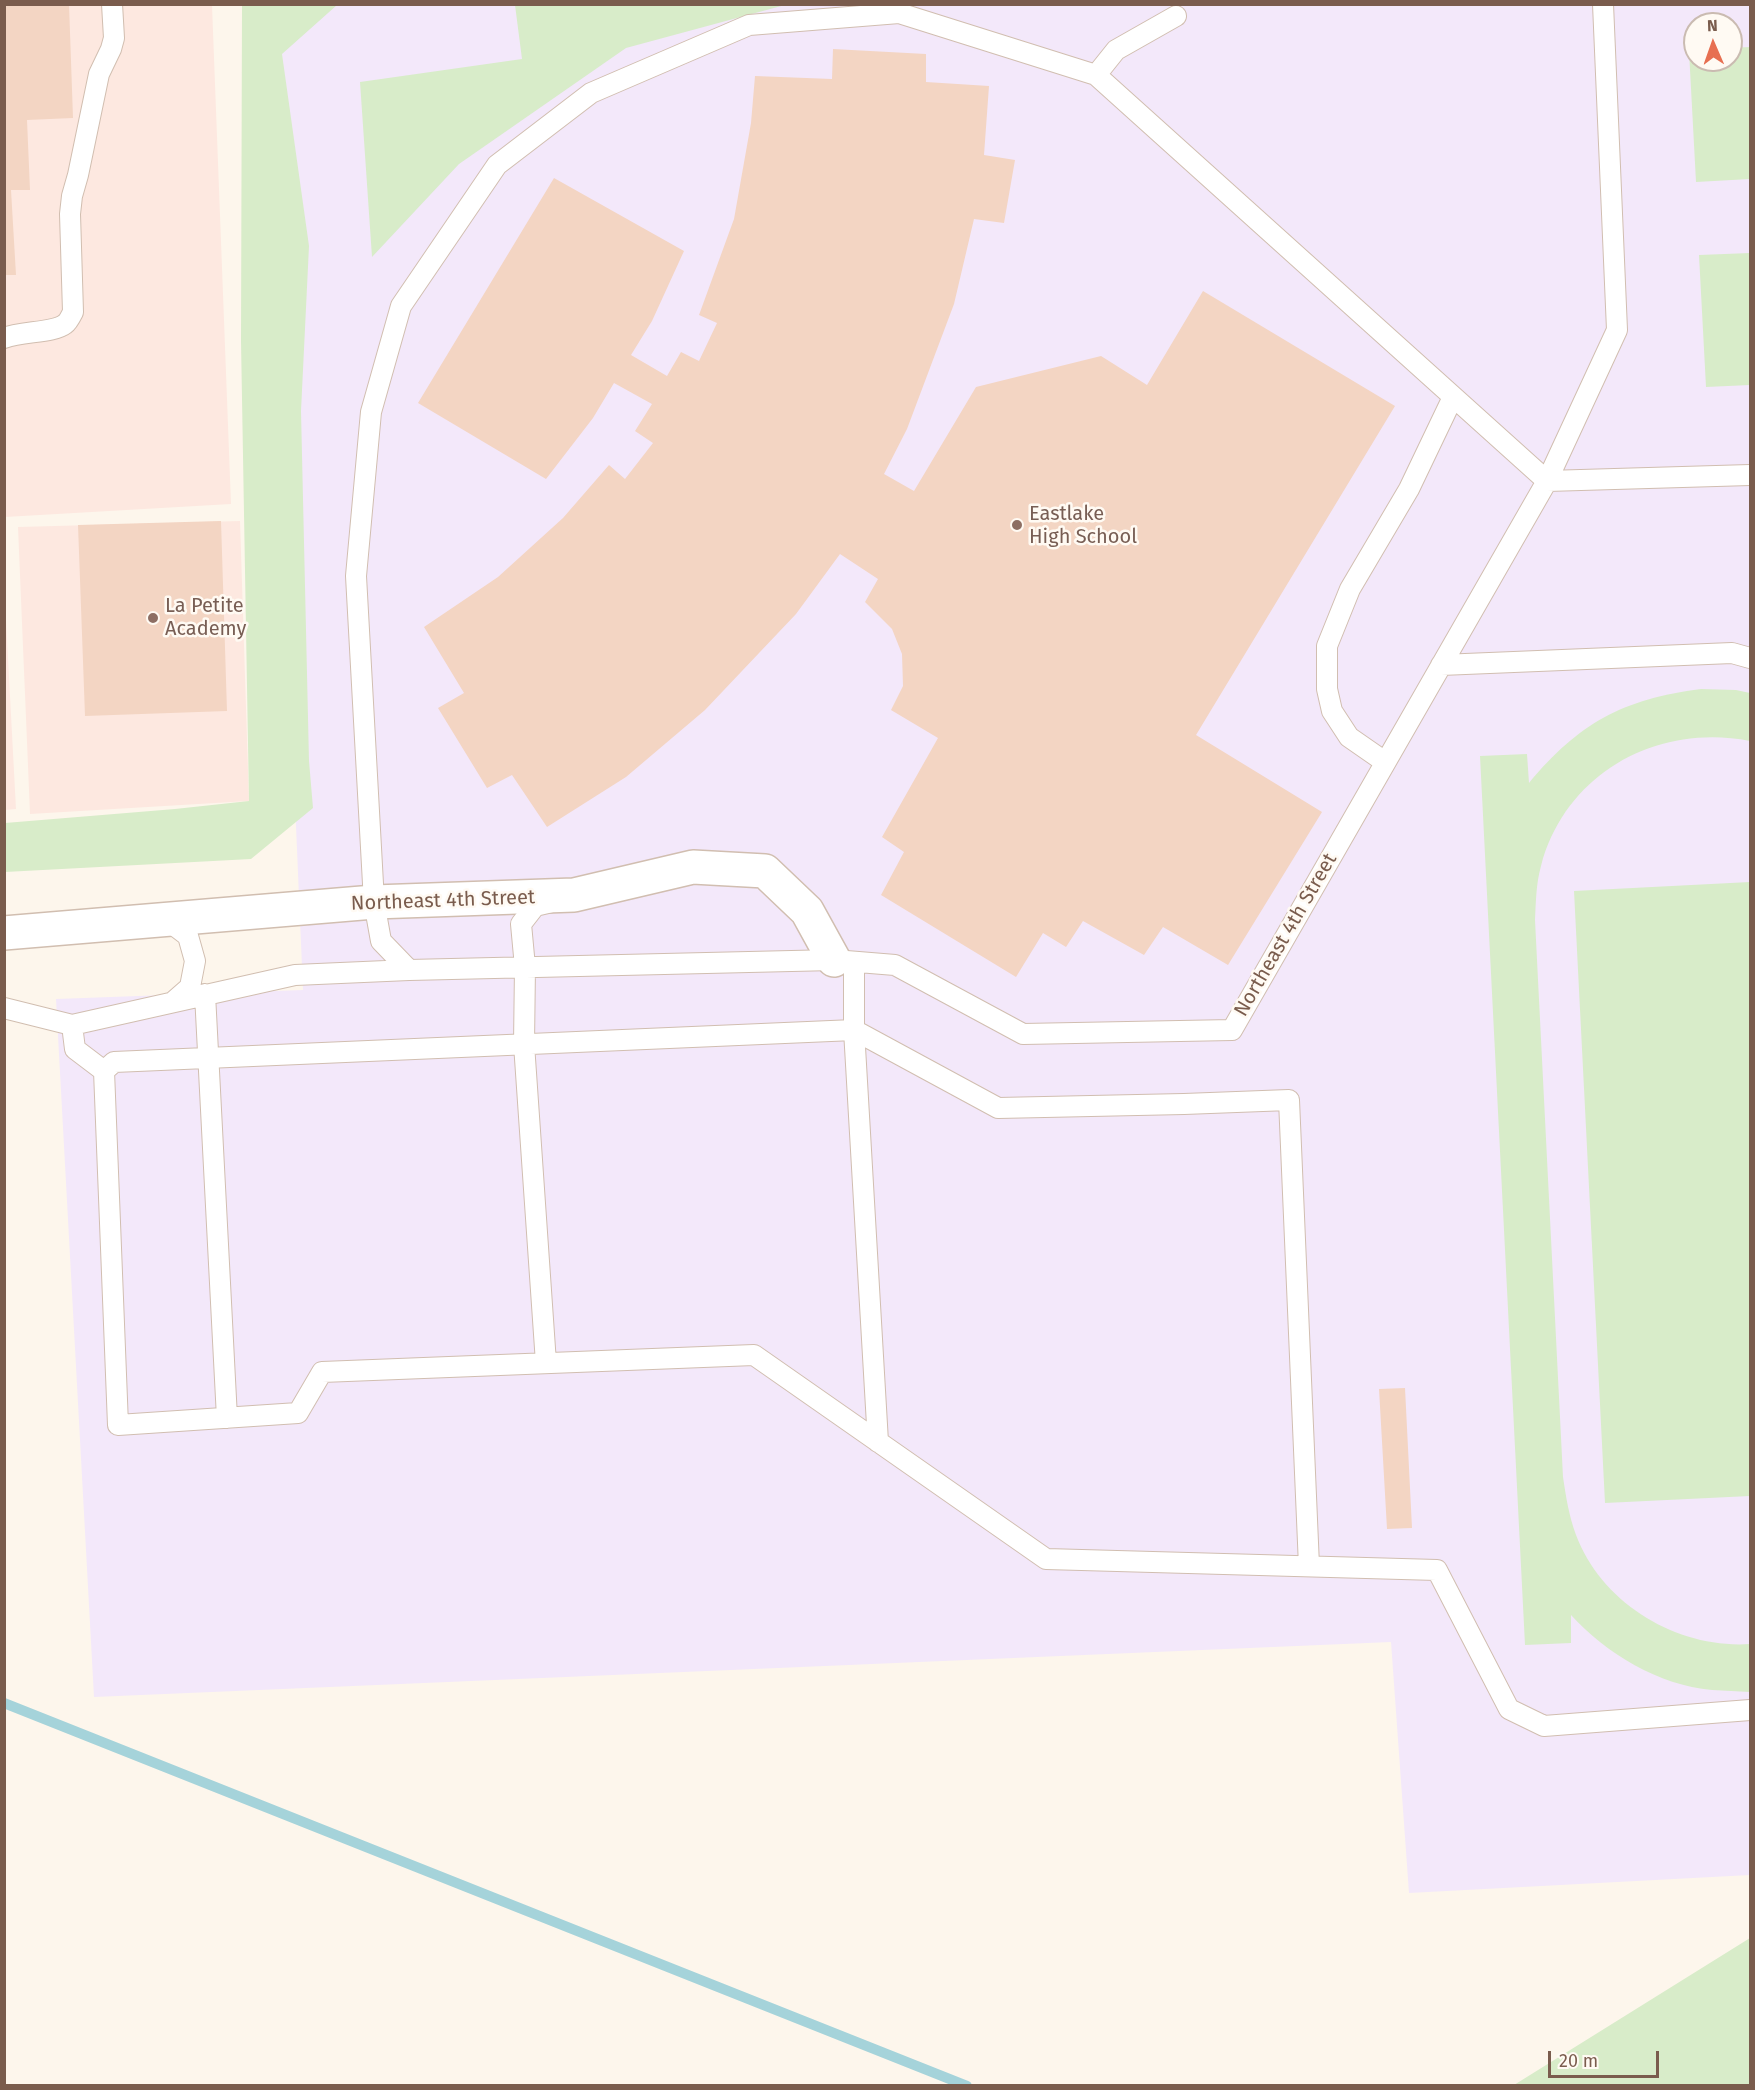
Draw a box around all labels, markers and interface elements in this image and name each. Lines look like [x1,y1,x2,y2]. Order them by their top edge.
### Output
north arrow [1683,12,1743,72]
text: N [1707,16,1718,35]
place label: Eastlake High School [1029,502,1137,549]
marker: Eastlake High School [1010,518,1024,532]
place label: La Petite Academy [165,594,246,641]
marker: La Petite Academy [146,611,160,625]
street label: Northeast 4th Street [1230,849,1342,1021]
street label: Northeast 4th Street [350,886,536,916]
scale bar [1551,2039,1662,2077]
text: 20 m [1559,2050,1598,2072]

